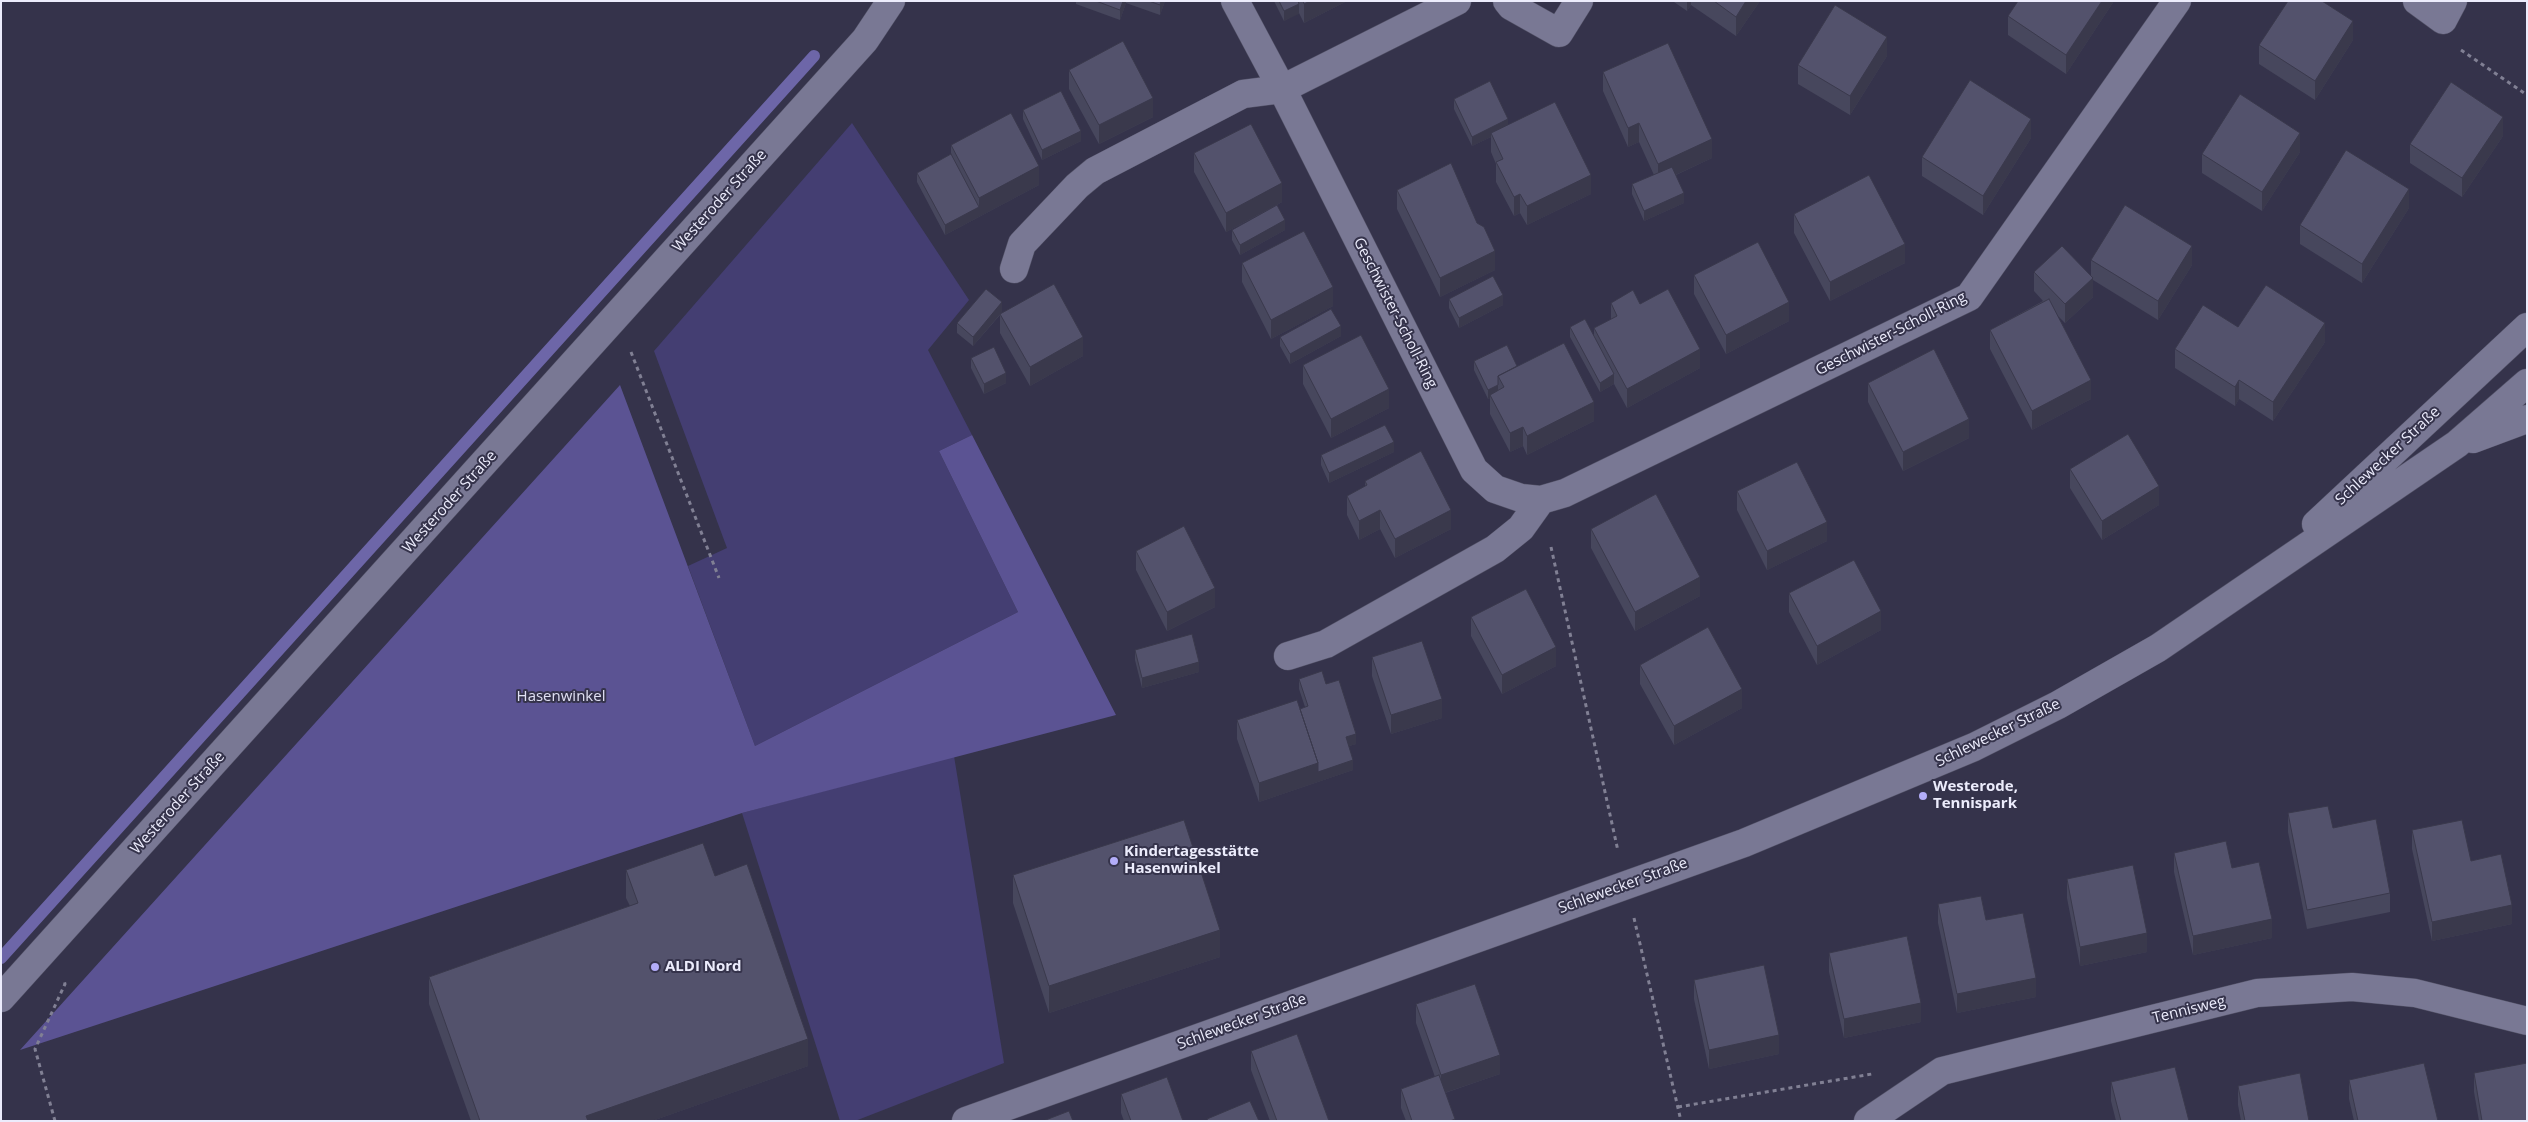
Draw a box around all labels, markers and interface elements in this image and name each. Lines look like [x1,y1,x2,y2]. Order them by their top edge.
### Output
street label: Westeroder Straße [669,146,771,256]
street label: Geschwister-Scholl-Ring [1349,235,1441,391]
street label: Geschwister-Scholl-Ring [1813,288,1969,380]
street label: Schlewecker Straße [2332,403,2444,509]
street label: Westeroder Straße [399,447,501,557]
park label: Hasenwinkel [517,688,605,706]
street label: Schlewecker Straße [1933,695,2063,771]
street label: Westeroder Straße [127,748,229,858]
place label: Westerode, Tennispark [1933,778,2018,813]
marker: Westerode, Tennispark [1917,790,1929,802]
place label: Kindertagesstätte Hasenwinkel [1124,843,1259,878]
street label: Schlewecker Straße [1556,854,1690,918]
marker: Kindertagesstätte Hasenwinkel [1108,855,1120,867]
place label: ALDI Nord [665,958,742,976]
marker: ALDI Nord [649,961,661,973]
street label: Schlewecker Straße [1175,990,1309,1054]
street label: Tennisweg [2151,992,2227,1028]

